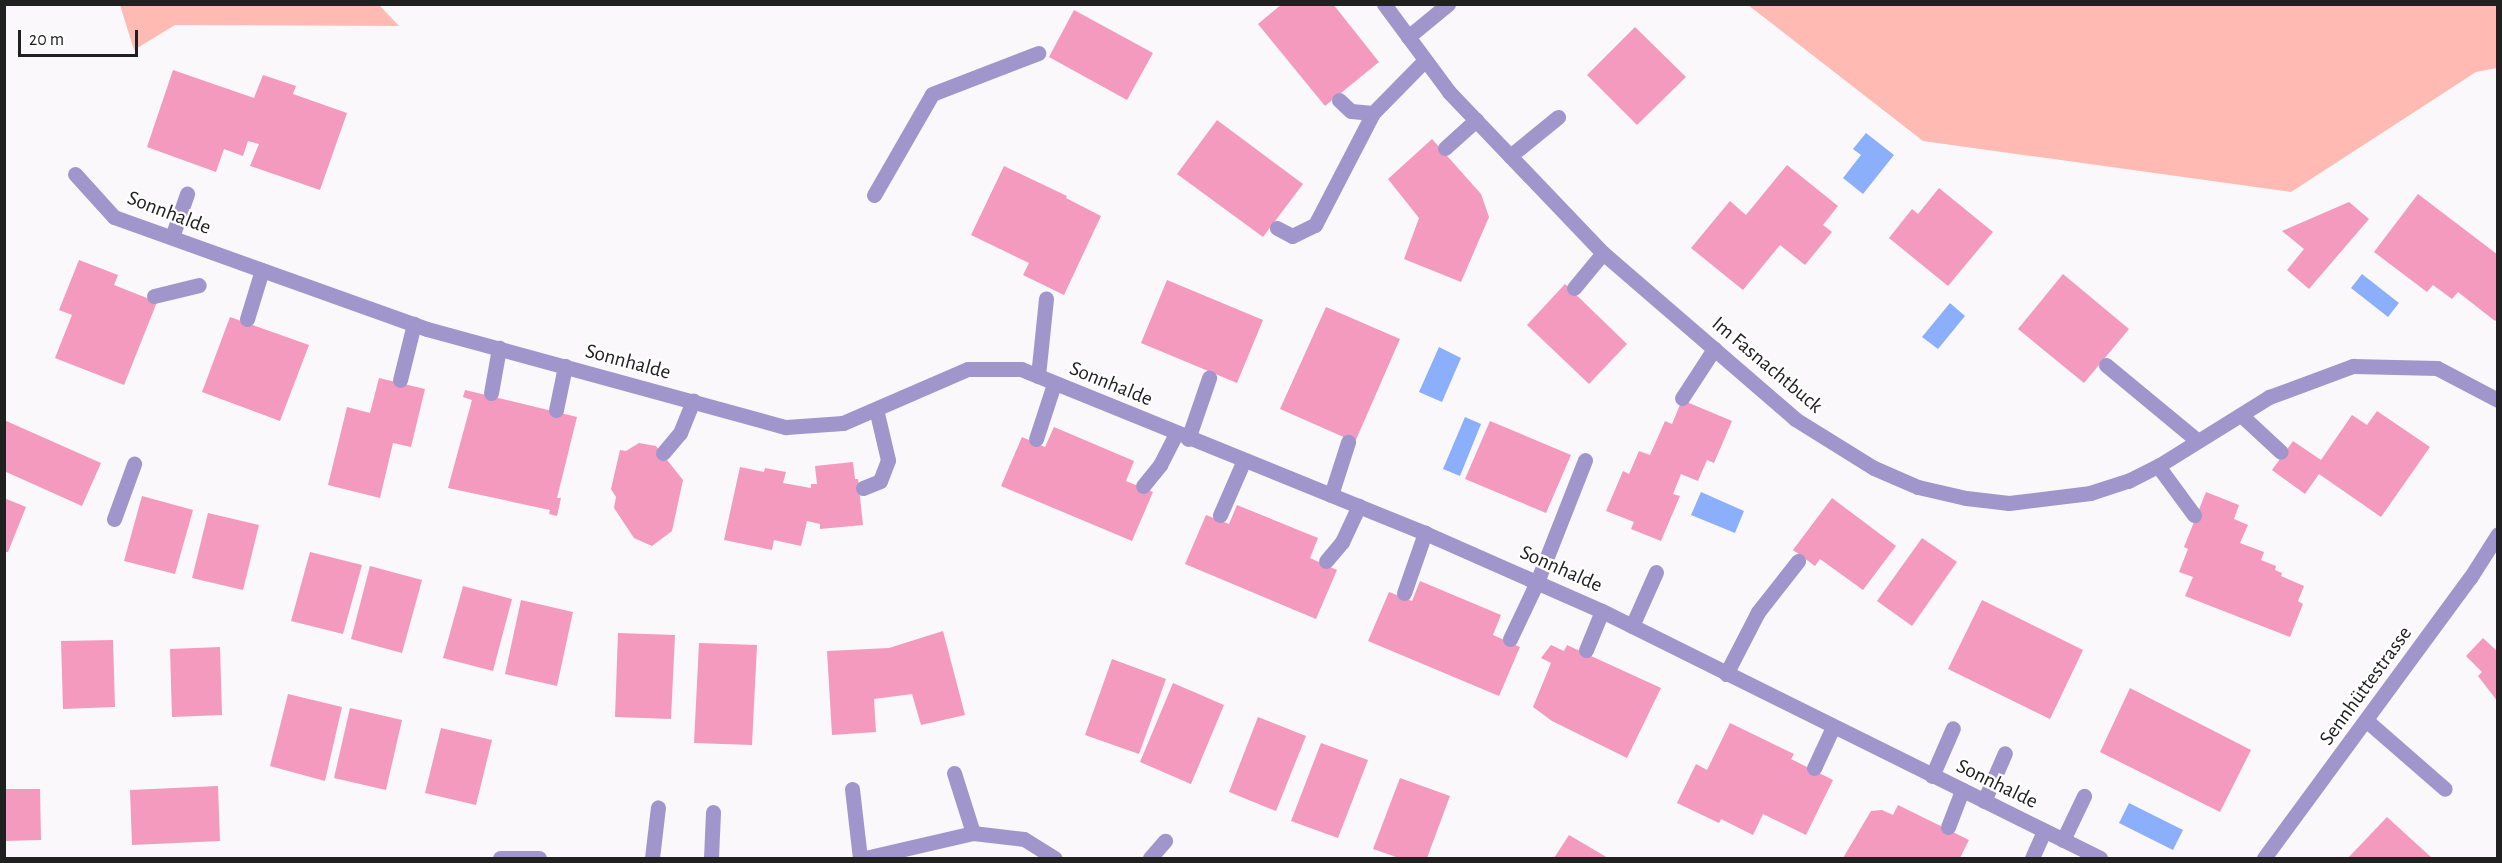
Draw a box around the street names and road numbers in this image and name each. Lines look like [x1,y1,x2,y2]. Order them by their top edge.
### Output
street label: Sonnhalde [124,186,214,240]
street label: Im Fasnachtbuck [1706,311,1828,419]
street label: Sonnhalde [583,339,673,385]
street label: Sonnhalde [1066,356,1156,412]
street label: Sonnhalde [1516,540,1606,598]
street label: Sennhüttestrasse [2314,622,2418,750]
street label: Sonnhalde [1952,754,2042,814]

